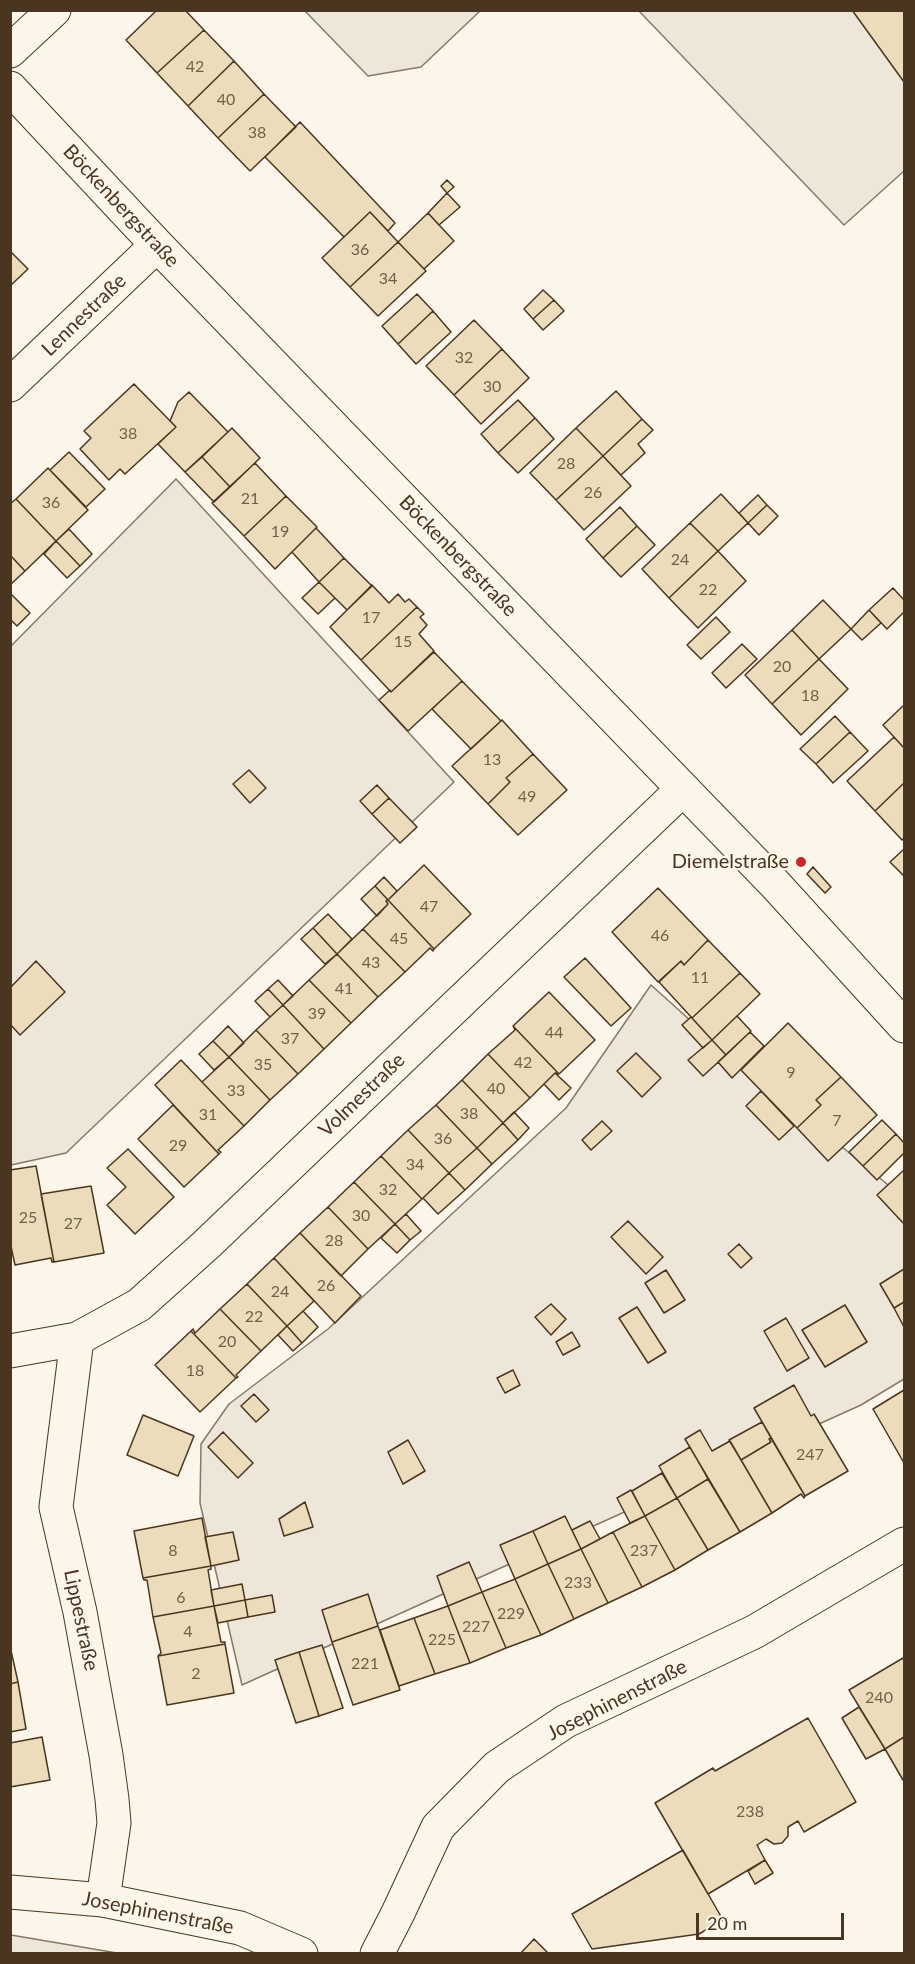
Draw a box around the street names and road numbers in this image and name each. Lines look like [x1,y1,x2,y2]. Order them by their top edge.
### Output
street label: Böckenbergstraße [58,140,184,272]
street label: Lennestraße [37,269,131,361]
street label: Böckenbergstraße [394,490,522,622]
street label: Volmestraße [314,1048,410,1142]
street label: Lippestraße [59,1567,103,1673]
street label: Josephinenstraße [543,1654,691,1746]
street label: Josephinenstraße [80,1887,236,1939]

